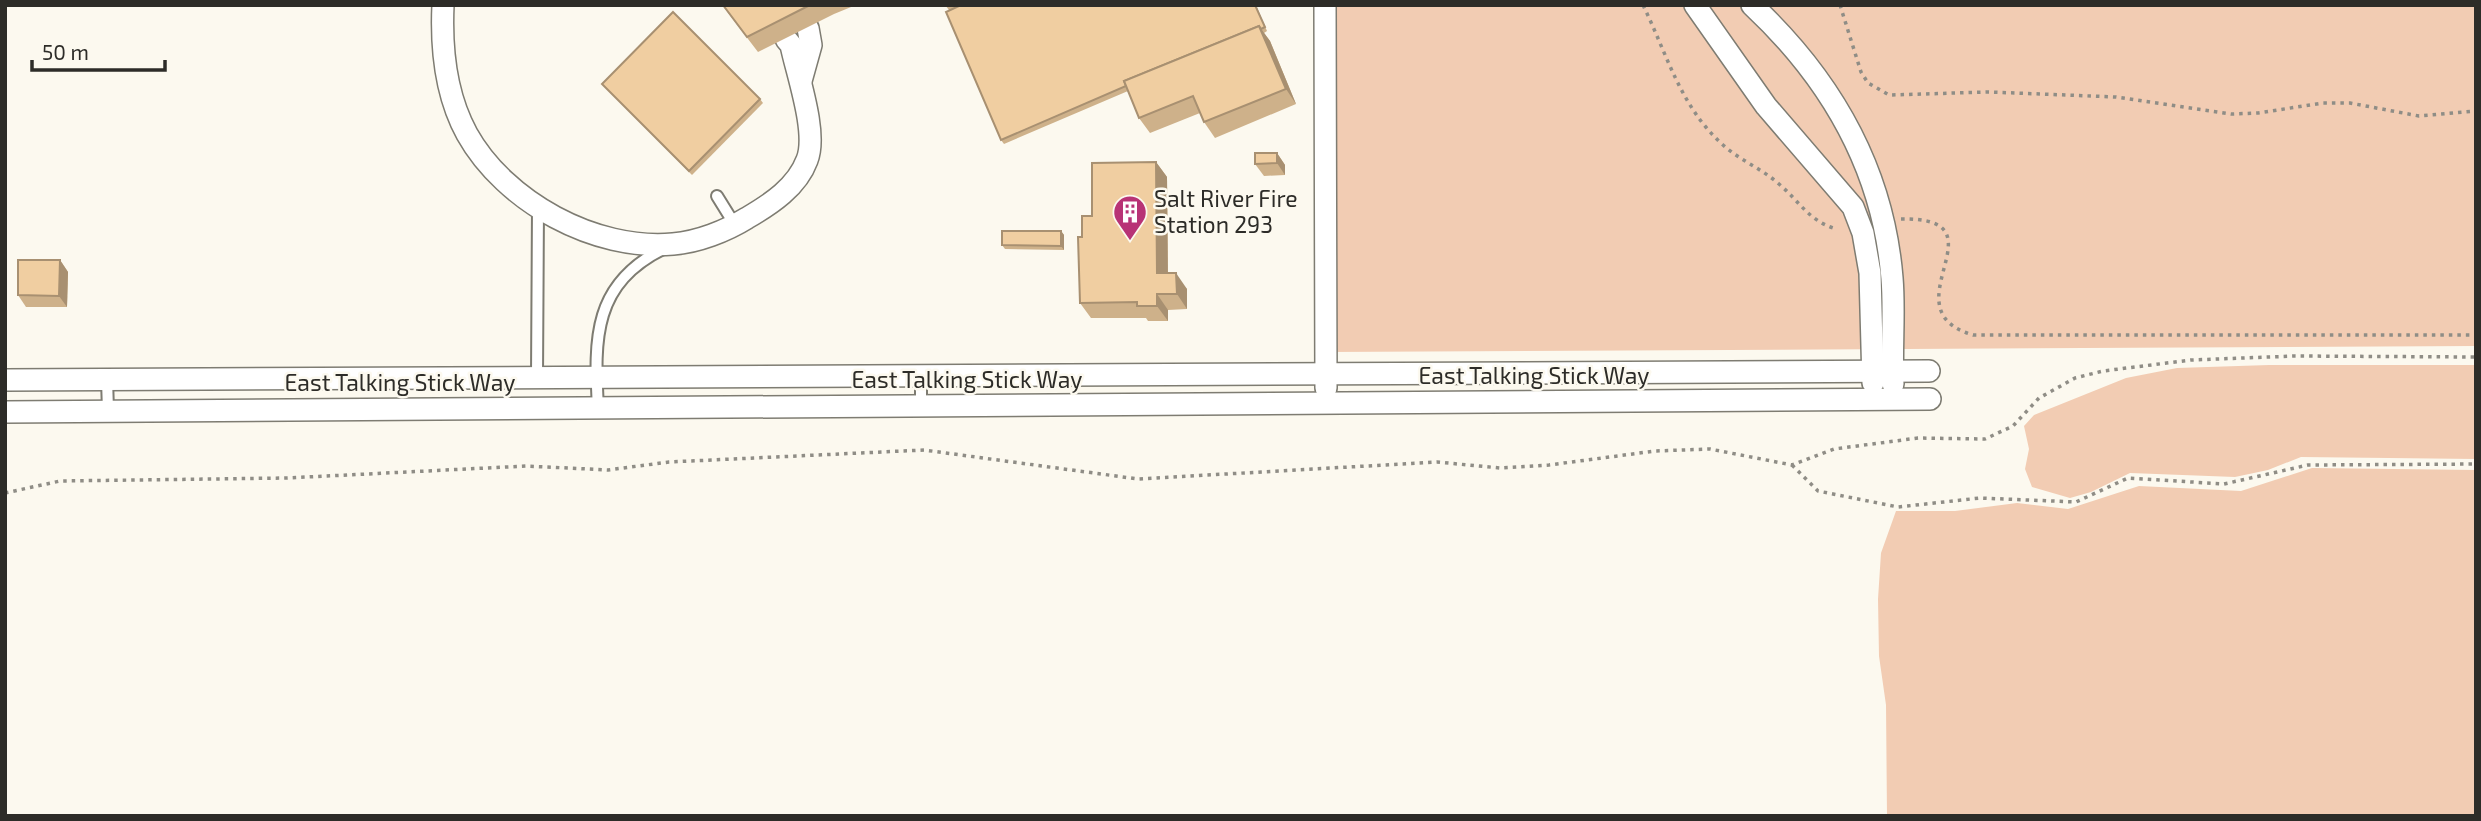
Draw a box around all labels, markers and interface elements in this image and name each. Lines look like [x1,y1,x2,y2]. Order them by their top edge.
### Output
scale bar [32,28,164,72]
text: 50 m [42,39,89,64]
place label: Salt River Fire Station 293 [1154,184,1298,238]
building icon: Salt River Fire Station 293 [1111,193,1149,242]
street label: East Talking Stick Way [1418,361,1650,389]
street label: East Talking Stick Way [851,365,1083,393]
street label: East Talking Stick Way [284,368,516,396]

